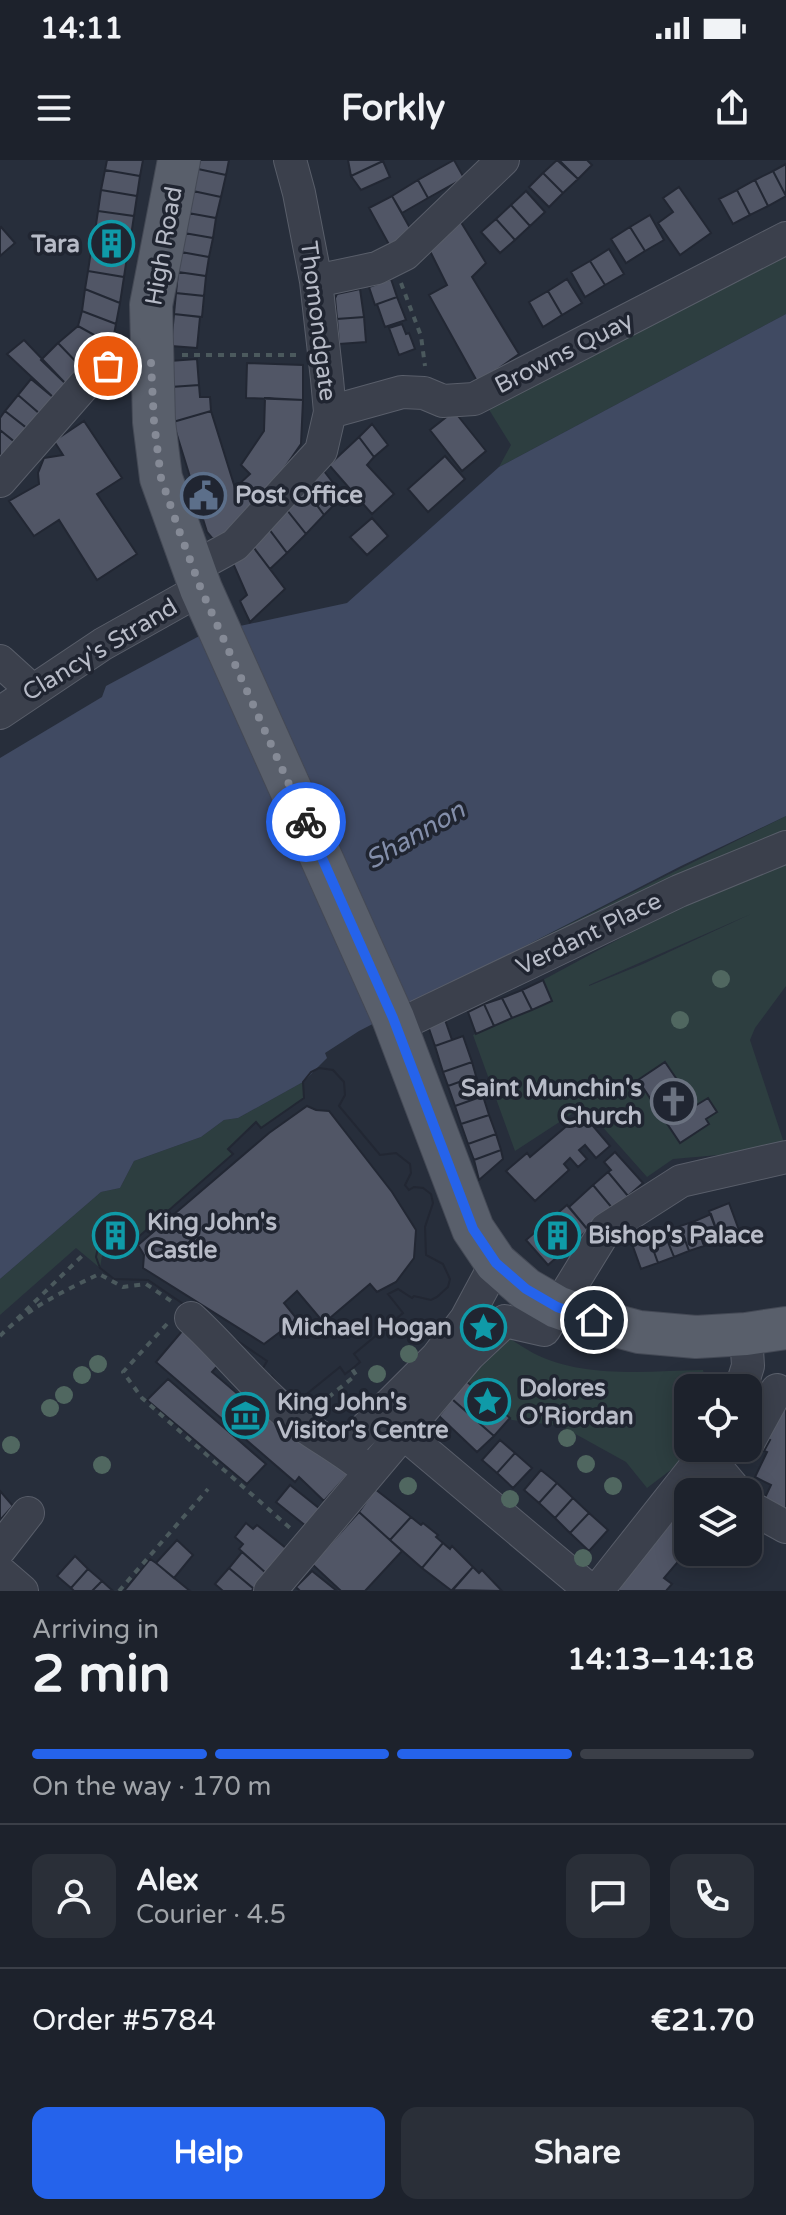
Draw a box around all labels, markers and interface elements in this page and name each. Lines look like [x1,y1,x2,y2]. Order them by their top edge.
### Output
text: 14:11 [40,10,123,47]
icon: menu [32,86,76,130]
icon: share [710,86,754,130]
text: Forkly [341,87,445,130]
street label: High Road [139,184,189,308]
building icon: Tara [87,220,135,268]
place label: Tara [30,230,80,259]
street label: Thomondgate [294,239,342,403]
street label: Browns Quay [490,306,638,400]
pin [74,332,142,400]
icon: bag [86,344,130,388]
public building icon: Post Office [180,471,228,519]
place label: Post Office [235,481,363,510]
street label: Clancy's Strand [17,592,183,708]
courier [266,782,346,862]
water label: Shannon [360,794,471,876]
icon: bike [284,800,328,844]
street label: Verdant Place [512,886,666,982]
place label: Saint Munchin's Church [461,1074,642,1131]
church icon: Saint Munchin's Church [649,1078,697,1126]
place label: King John's Castle [147,1208,277,1265]
building icon: Bishop's Palace [533,1211,581,1259]
building icon: King John's Castle [92,1212,140,1260]
place label: Bishop's Palace [588,1221,764,1250]
pin [560,1286,628,1354]
icon: home [572,1298,616,1342]
place icon: Michael Hogan [459,1303,507,1351]
place label: Michael Hogan [281,1313,452,1342]
place label: Dolores O'Riordan [519,1374,634,1431]
map controls [674,1374,762,1566]
button: locate [674,1374,762,1462]
place icon: Dolores O'Riordan [464,1378,512,1426]
place label: King John's Visitor's Centre [277,1388,449,1445]
museum icon: King John's Visitor's Centre [222,1392,270,1440]
button: layers [674,1478,762,1566]
text: Arriving in [32,1614,159,1645]
text: 14:13–14:18 [567,1641,754,1678]
text: 2 min [32,1643,171,1706]
text: On the way · 170 m [32,1771,271,1802]
button: person [32,1854,116,1938]
button: chat [566,1854,650,1938]
button: phone [670,1854,754,1938]
text: Alex [136,1862,199,1899]
text: Courier · 4.5 [136,1899,286,1930]
text: Order #5784 [32,2002,216,2039]
text: €21.70 [651,2002,754,2039]
button: Help [32,2107,385,2199]
button: Share [401,2107,754,2199]

